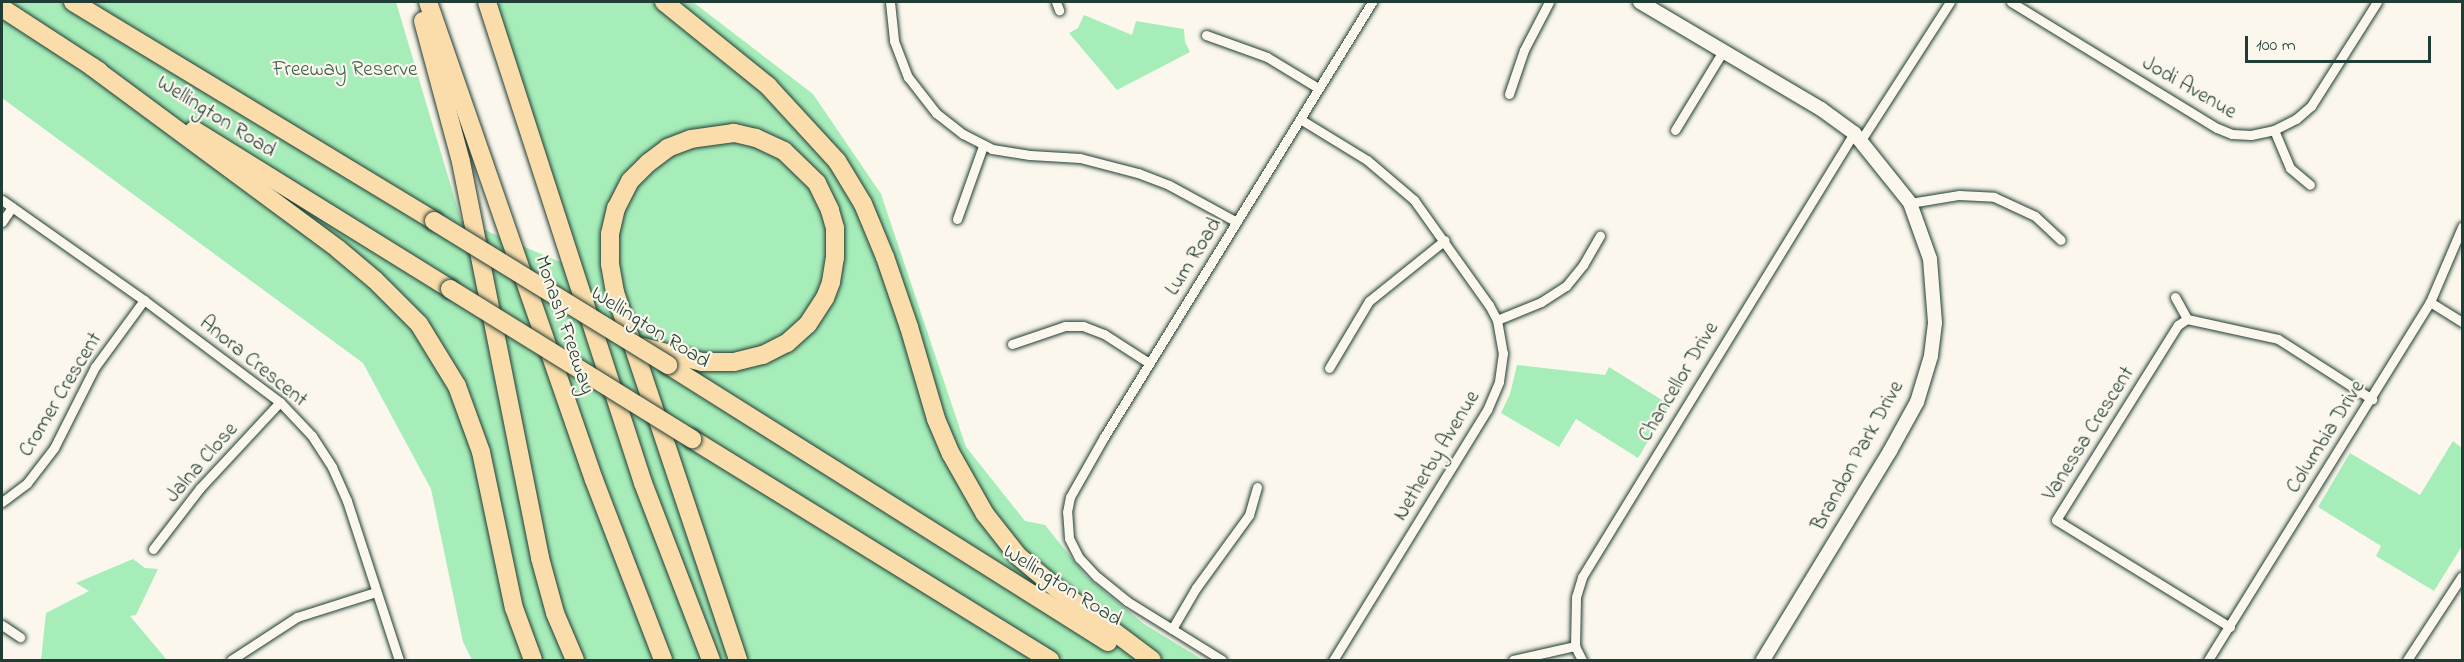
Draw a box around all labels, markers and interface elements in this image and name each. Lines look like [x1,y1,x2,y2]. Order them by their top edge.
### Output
scale bar [2248,24,2434,62]
text: 100 m [2256,33,2296,59]
street label: Jodi Avenue [2137,51,2241,125]
park label: Freeway Reserve [272,57,418,83]
street label: Wellington Road [152,70,280,164]
street label: Lum Road [1160,213,1228,301]
street label: Monash Freeway [528,252,600,398]
street label: Wellington Road [586,281,714,375]
street label: Anora Crescent [194,311,312,413]
street label: Chancellor Drive [1633,317,1725,447]
street label: Cromer Crescent [14,328,108,462]
street label: Vanessa Crescent [2038,362,2140,506]
street label: Columbia Drive [2281,376,2371,498]
street label: Brandon Park Drive [1806,377,1910,535]
street label: Netherby Avenue [1388,386,1486,526]
street label: Jalna Close [160,418,244,508]
street label: Wellington Road [998,539,1126,633]

